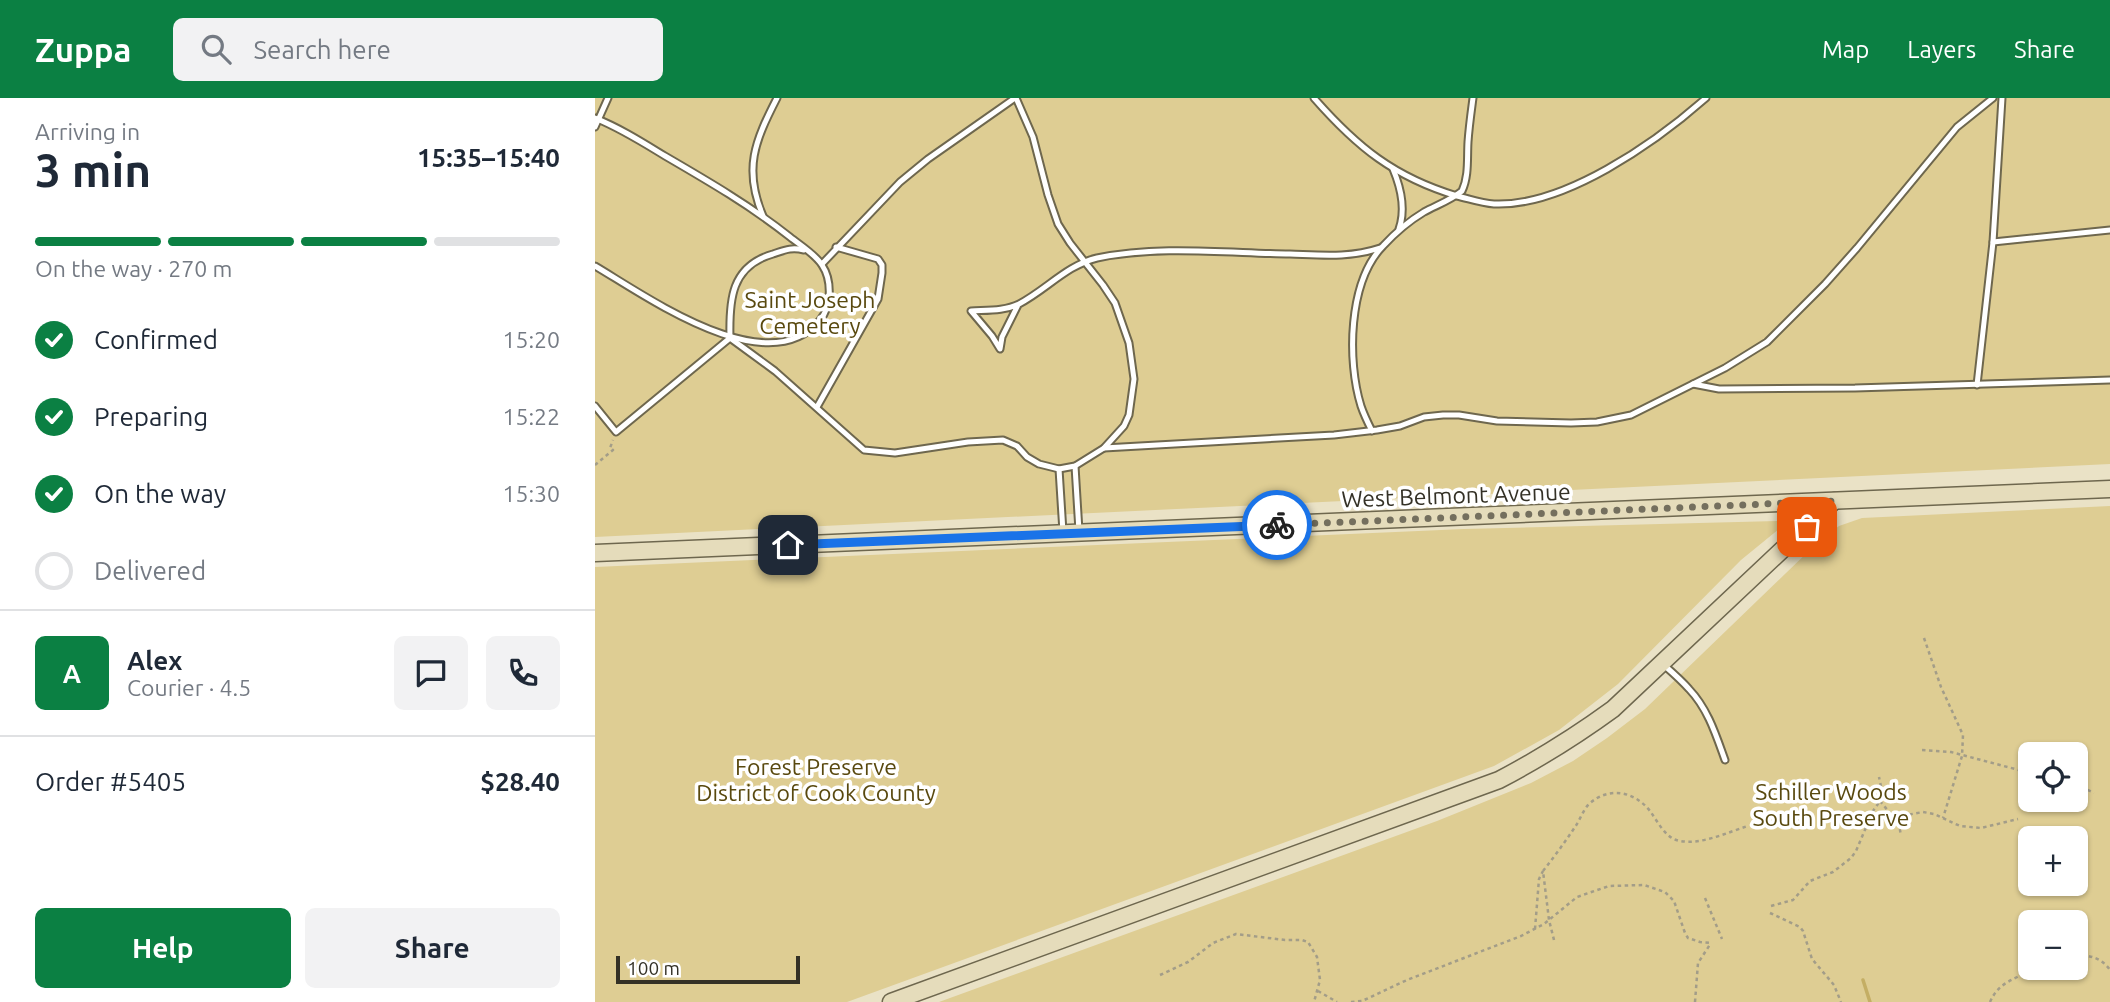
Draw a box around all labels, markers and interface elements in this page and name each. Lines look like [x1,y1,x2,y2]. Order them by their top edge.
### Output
search box [173,18,663,81]
icon: search [197,30,235,68]
text: Zuppa [35,31,131,68]
text: Search here [253,35,391,64]
text: Map [1822,36,1869,63]
text: Layers [1907,36,1976,63]
text: Share [2014,36,2075,63]
text: Arriving in [35,119,140,144]
text: 15:35–15:40 [417,143,560,172]
text: 3 min [35,144,151,196]
text: On the way · 270 m [35,256,232,281]
park label: Saint Joseph Cemetery [745,287,875,338]
icon: check [35,321,73,359]
text: Confirmed [94,325,218,354]
text: 15:20 [502,327,560,352]
icon: check [35,398,73,436]
text: Preparing [94,402,208,431]
text: 15:22 [502,404,560,429]
icon: check [35,475,73,513]
text: On the way [94,479,226,508]
street label: West Belmont Avenue [1341,479,1571,511]
text: 15:30 [502,481,560,506]
courier [1242,490,1312,560]
pin [1777,497,1837,557]
icon: bike [1258,506,1296,544]
icon: bag [1788,508,1826,546]
pin [758,515,818,575]
icon: home [769,526,807,564]
text: Delivered [94,556,206,585]
button: chat [394,636,468,710]
button: phone [486,636,560,710]
text: Alex [127,646,182,675]
text: A [63,659,81,688]
text: Courier · 4.5 [127,675,251,700]
map controls [2018,742,2088,980]
button: locate [2018,742,2088,812]
park label: Forest Preserve District of Cook County [696,754,936,805]
text: Order #5405 [35,767,186,796]
text: $28.40 [480,767,560,796]
park label: Schiller Woods South Preserve [1753,779,1910,830]
button: + [2018,826,2088,896]
button: Help [35,908,291,988]
button: Share [305,908,560,988]
button: − [2018,910,2088,980]
scale bar [616,953,800,985]
text: 100 m [627,957,680,979]

